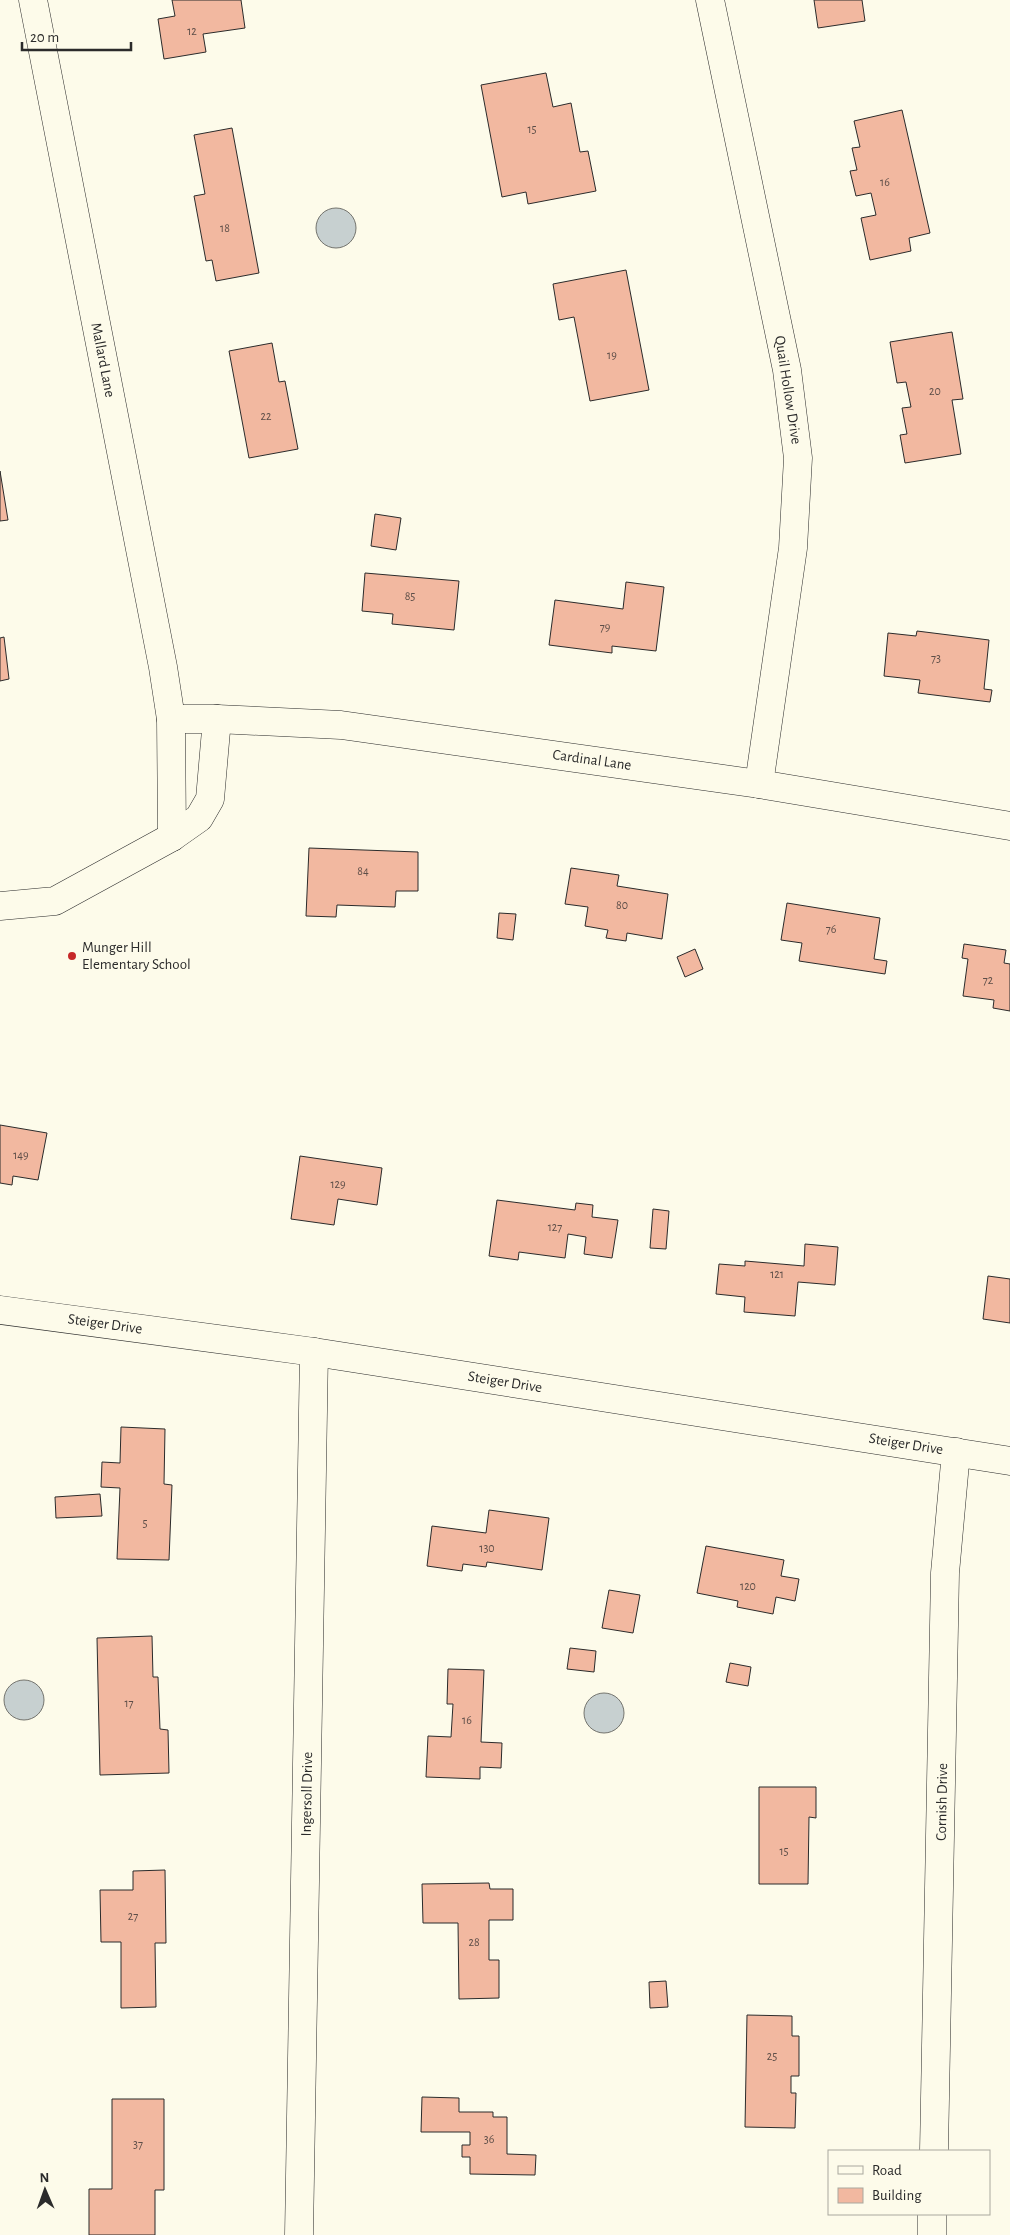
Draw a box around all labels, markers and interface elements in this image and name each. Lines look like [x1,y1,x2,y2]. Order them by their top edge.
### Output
scale bar [22,20,131,52]
house number: 12 [187,25,197,37]
text: 20 m [30,30,59,45]
house number: 15 [527,123,537,135]
house number: 16 [880,176,890,188]
house number: 18 [220,222,230,234]
street label: Mallard Lane [88,321,118,399]
street label: Quail Hollow Drive [772,335,804,445]
house number: 19 [607,349,617,361]
house number: 20 [929,385,941,397]
house number: 22 [261,410,272,422]
house number: 85 [405,590,415,602]
house number: 79 [600,621,611,633]
house number: 73 [931,652,941,664]
street label: Cardinal Lane [552,747,632,773]
house number: 84 [357,865,369,877]
house number: 80 [616,899,628,911]
house number: 76 [826,923,837,935]
place label: Munger Hill Elementary School [82,940,191,972]
marker: Munger Hill Elementary School [66,950,78,962]
house number: 72 [983,974,994,986]
house number: 149 [13,1149,29,1161]
house number: 129 [330,1178,346,1190]
house number: 127 [548,1221,562,1233]
house number: 121 [770,1268,784,1280]
street label: Steiger Drive [67,1311,143,1337]
street label: Steiger Drive [467,1369,543,1395]
street label: Steiger Drive [868,1431,944,1457]
house number: 5 [142,1517,148,1529]
house number: 130 [479,1542,495,1554]
house number: 120 [740,1580,756,1592]
house number: 17 [124,1697,134,1709]
house number: 16 [462,1714,472,1726]
street label: Ingersoll Drive [299,1751,315,1836]
street label: Cornish Drive [934,1763,950,1841]
house number: 15 [779,1845,789,1857]
house number: 27 [128,1910,138,1922]
house number: 28 [468,1936,480,1948]
house number: 25 [767,2050,777,2062]
house number: 36 [484,2133,495,2145]
house number: 37 [133,2138,143,2150]
legend [828,2150,990,2215]
text: Road [872,2163,902,2178]
north arrow [20,2165,70,2215]
text: N [39,2171,50,2185]
text: Building [872,2188,922,2203]

